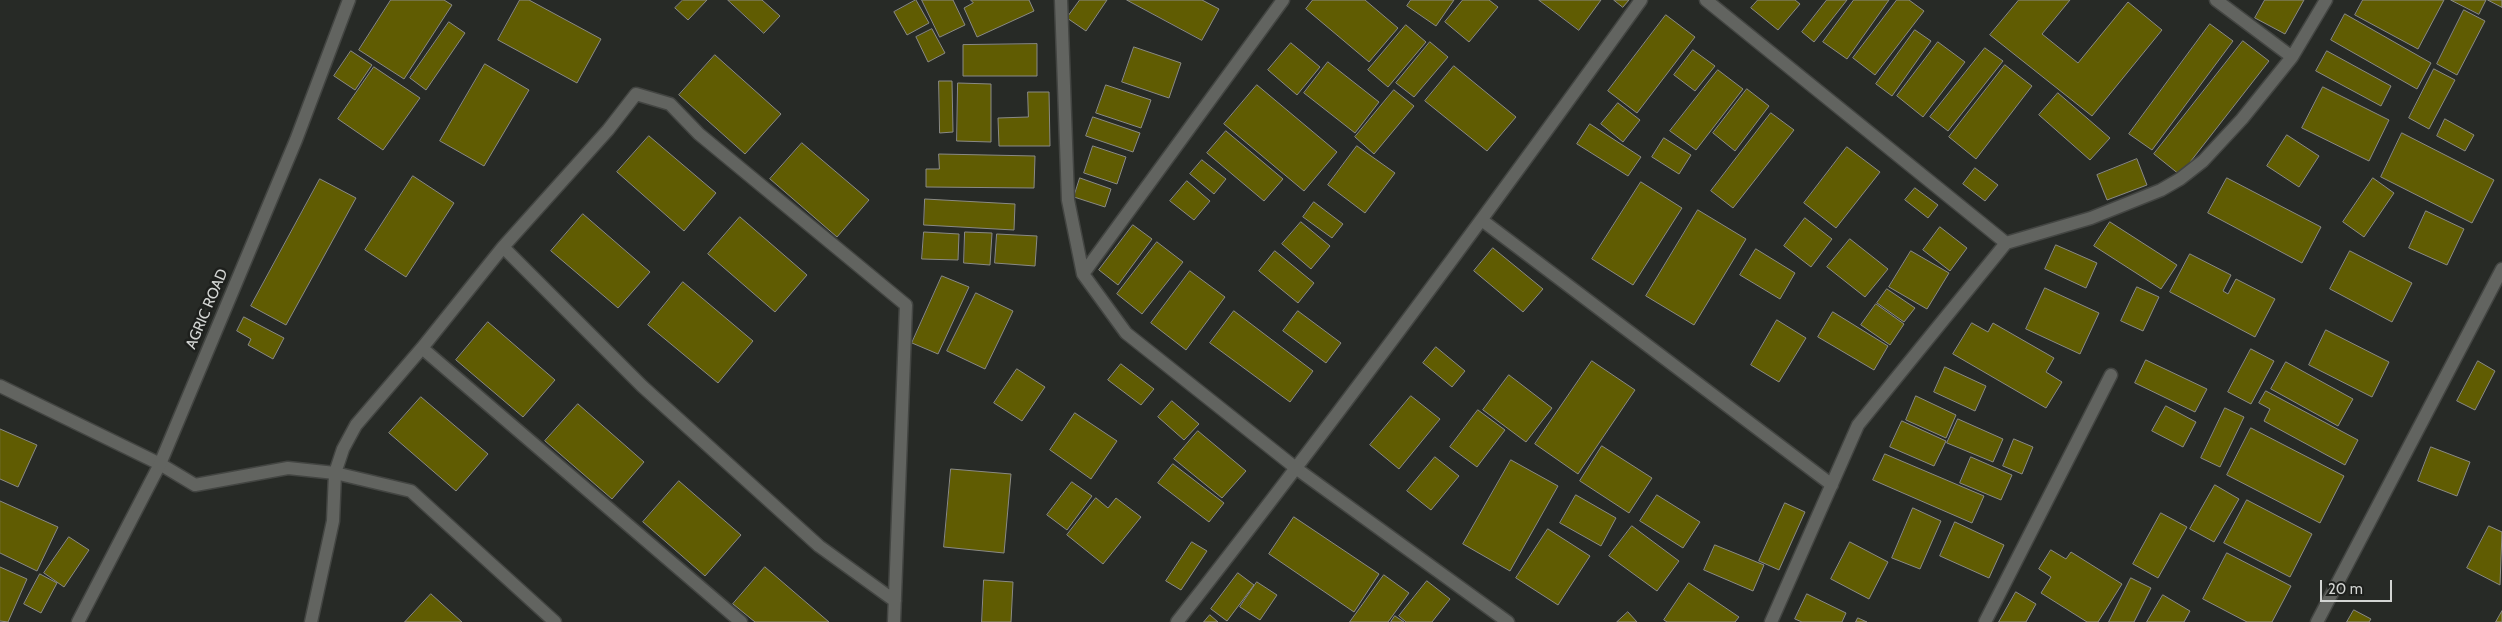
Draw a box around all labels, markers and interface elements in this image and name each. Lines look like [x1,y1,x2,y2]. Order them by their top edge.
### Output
street label: AGRIC ROAD [182,266,232,352]
scale bar [2322,570,2394,602]
text: 20 m [2328,580,2363,598]

